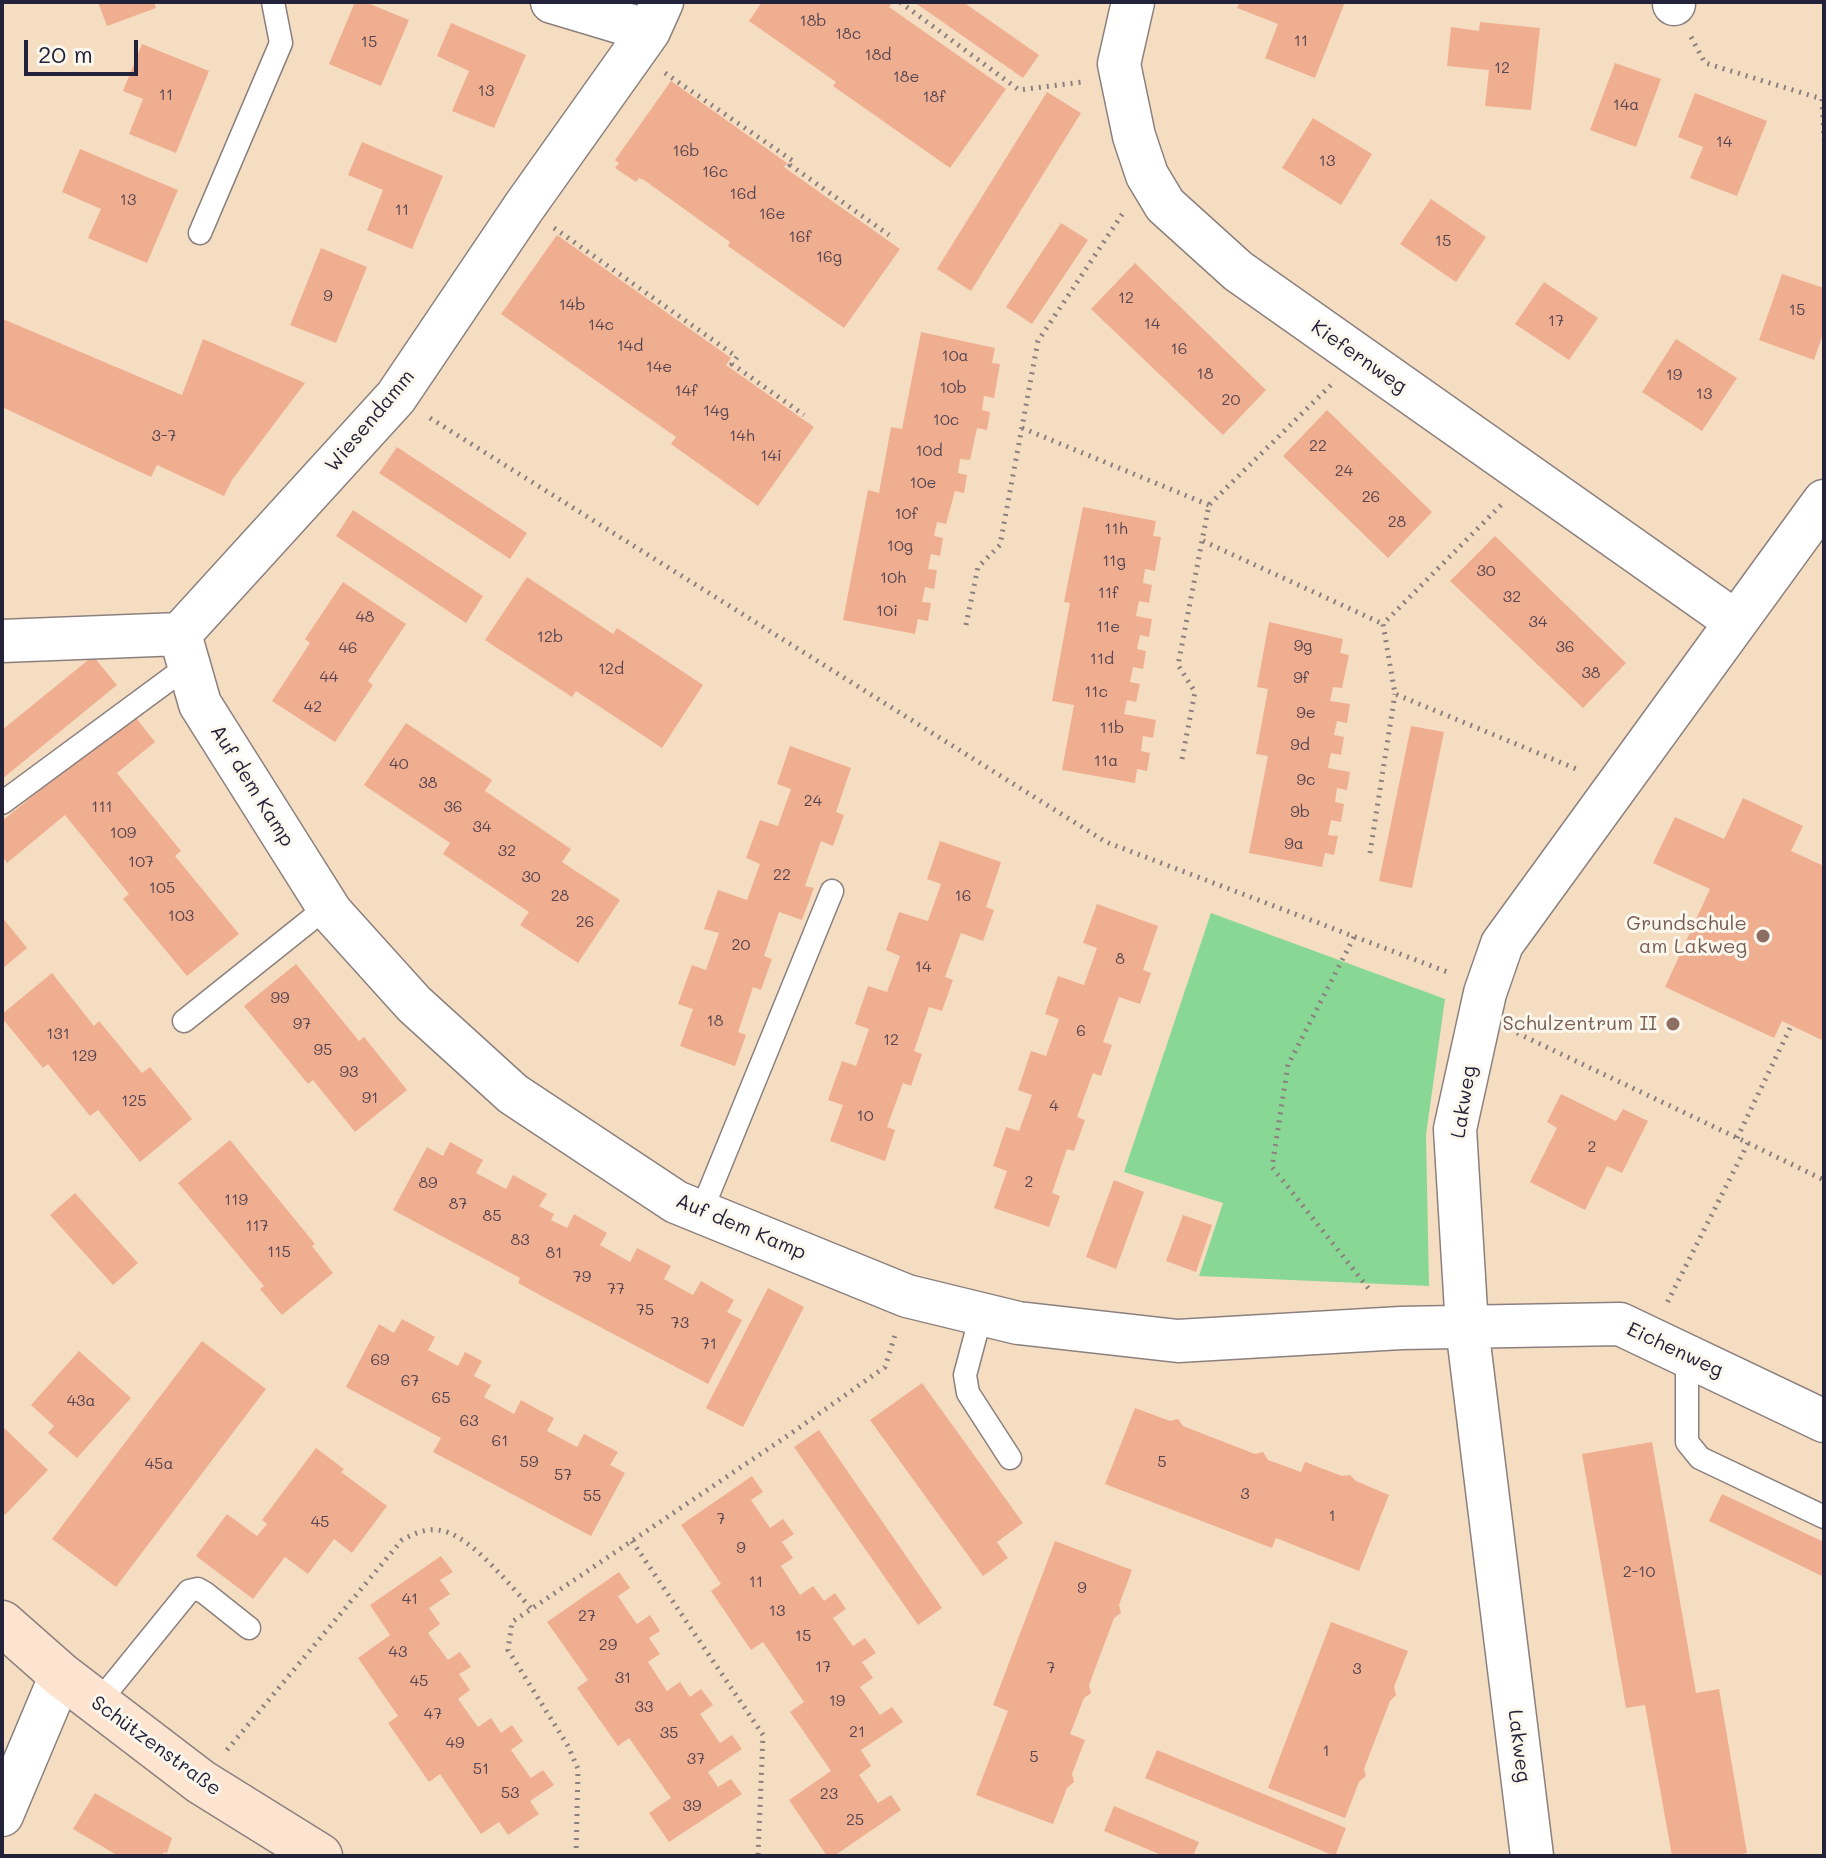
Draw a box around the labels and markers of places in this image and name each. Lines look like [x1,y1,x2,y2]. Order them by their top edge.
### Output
place label: Grundschule am Lakweg [1626,912,1747,959]
marker: Grundschule am Lakweg [1754,927,1772,945]
place label: Schulzentrum II [1503,1012,1657,1036]
marker: Schulzentrum II [1664,1015,1682,1033]

